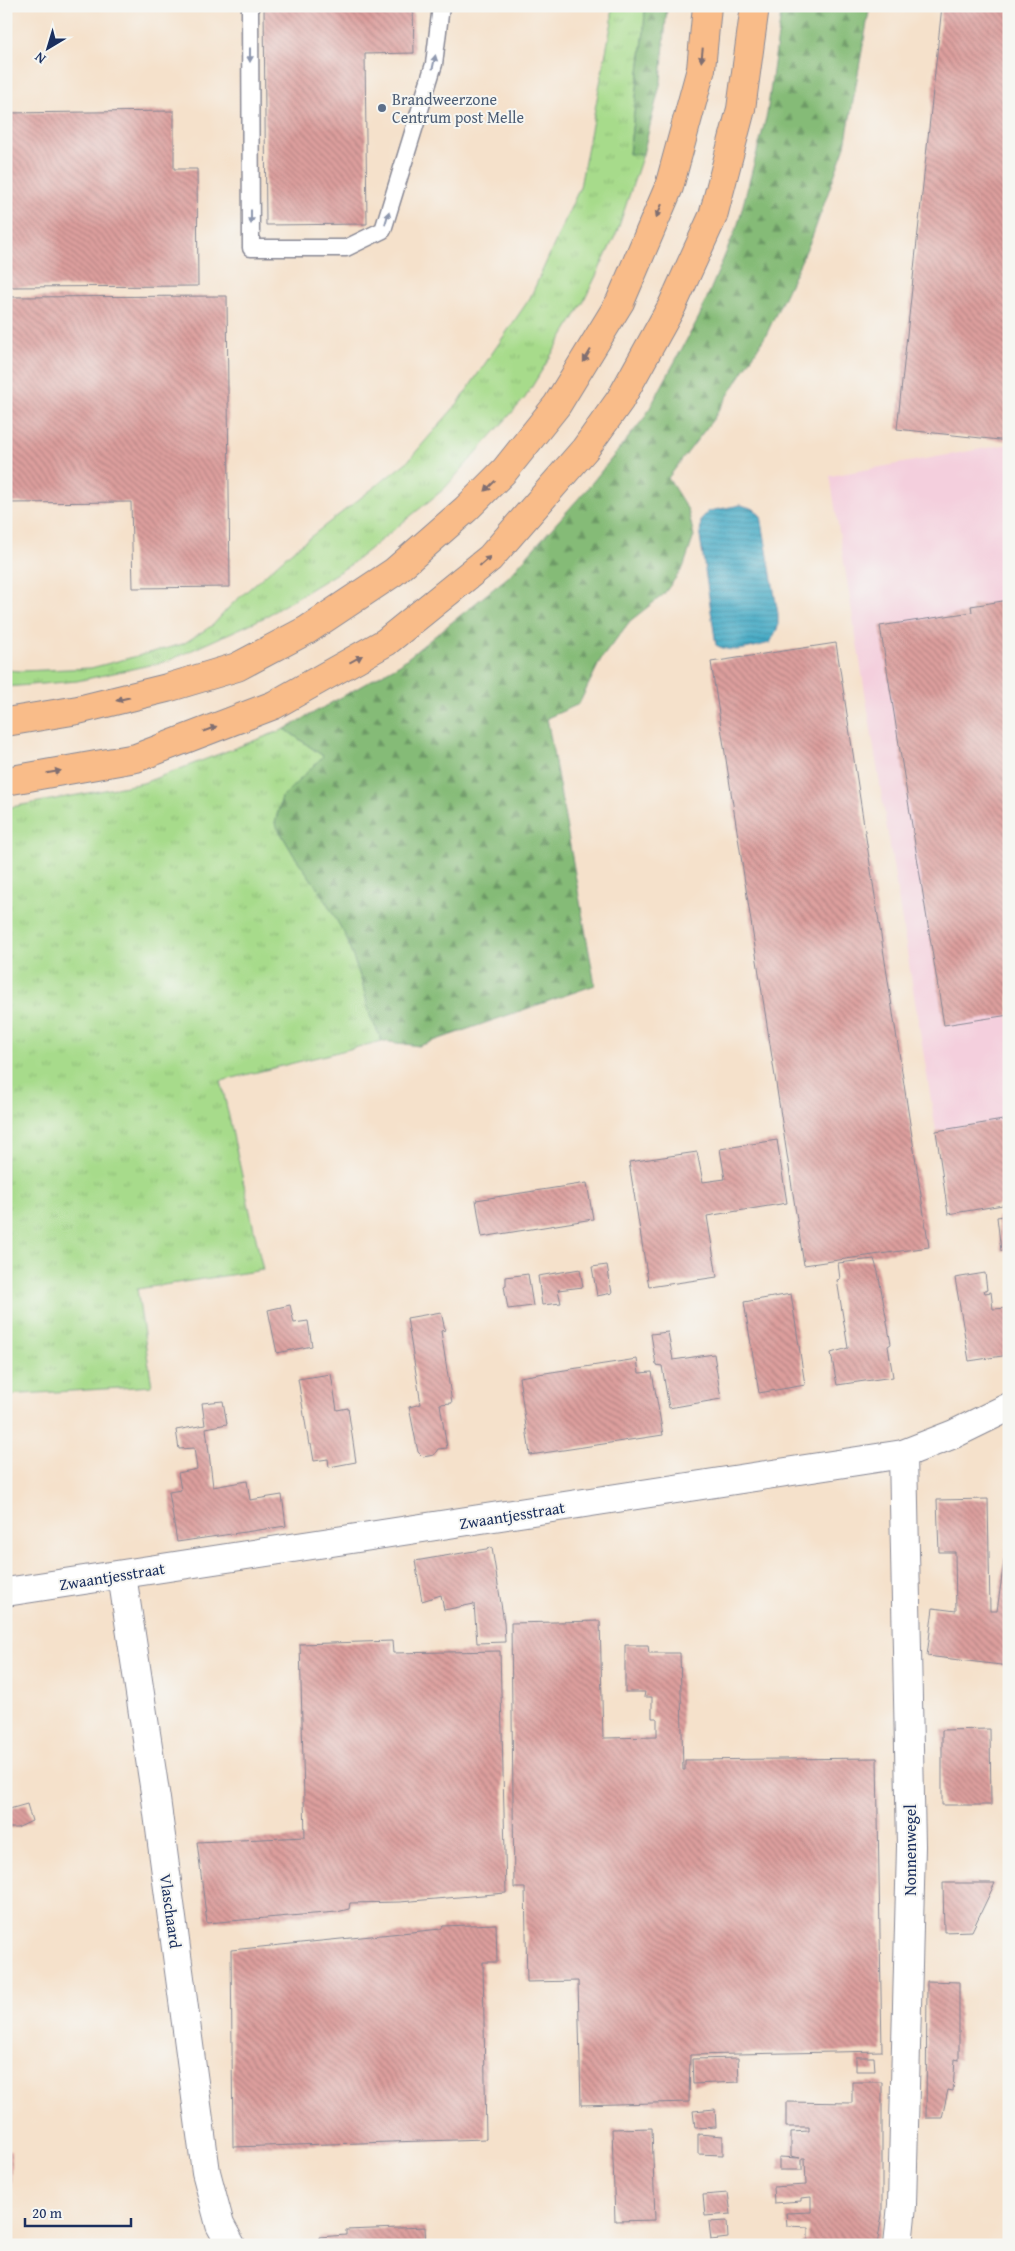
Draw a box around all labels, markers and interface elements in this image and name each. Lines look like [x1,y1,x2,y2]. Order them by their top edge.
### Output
north arrow [22,22,72,72]
text: N [30,47,50,69]
one-way arrow [246,47,254,63]
one-way arrow [698,47,706,63]
one-way arrow [430,55,438,70]
place label: Brandweerzone Centrum post Melle [392,87,524,129]
marker: Brandweerzone Centrum post Melle [376,102,388,114]
one-way arrow [655,204,663,219]
one-way arrow [247,210,255,226]
one-way arrow [383,210,391,225]
one-way arrow [583,350,592,363]
one-way arrow [484,479,496,491]
one-way arrow [479,555,491,567]
one-way arrow [350,654,363,663]
one-way arrow [115,695,130,703]
one-way arrow [203,725,218,733]
one-way arrow [47,768,63,776]
street label: Zwaantjesstraat [457,1495,567,1535]
street label: Zwaantjesstraat [57,1556,167,1596]
street label: Nonnenwegel [898,1804,922,1896]
street label: Vlaschaard [154,1872,188,1950]
scale bar [25,2196,131,2228]
text: 20 m [32,2202,63,2223]

